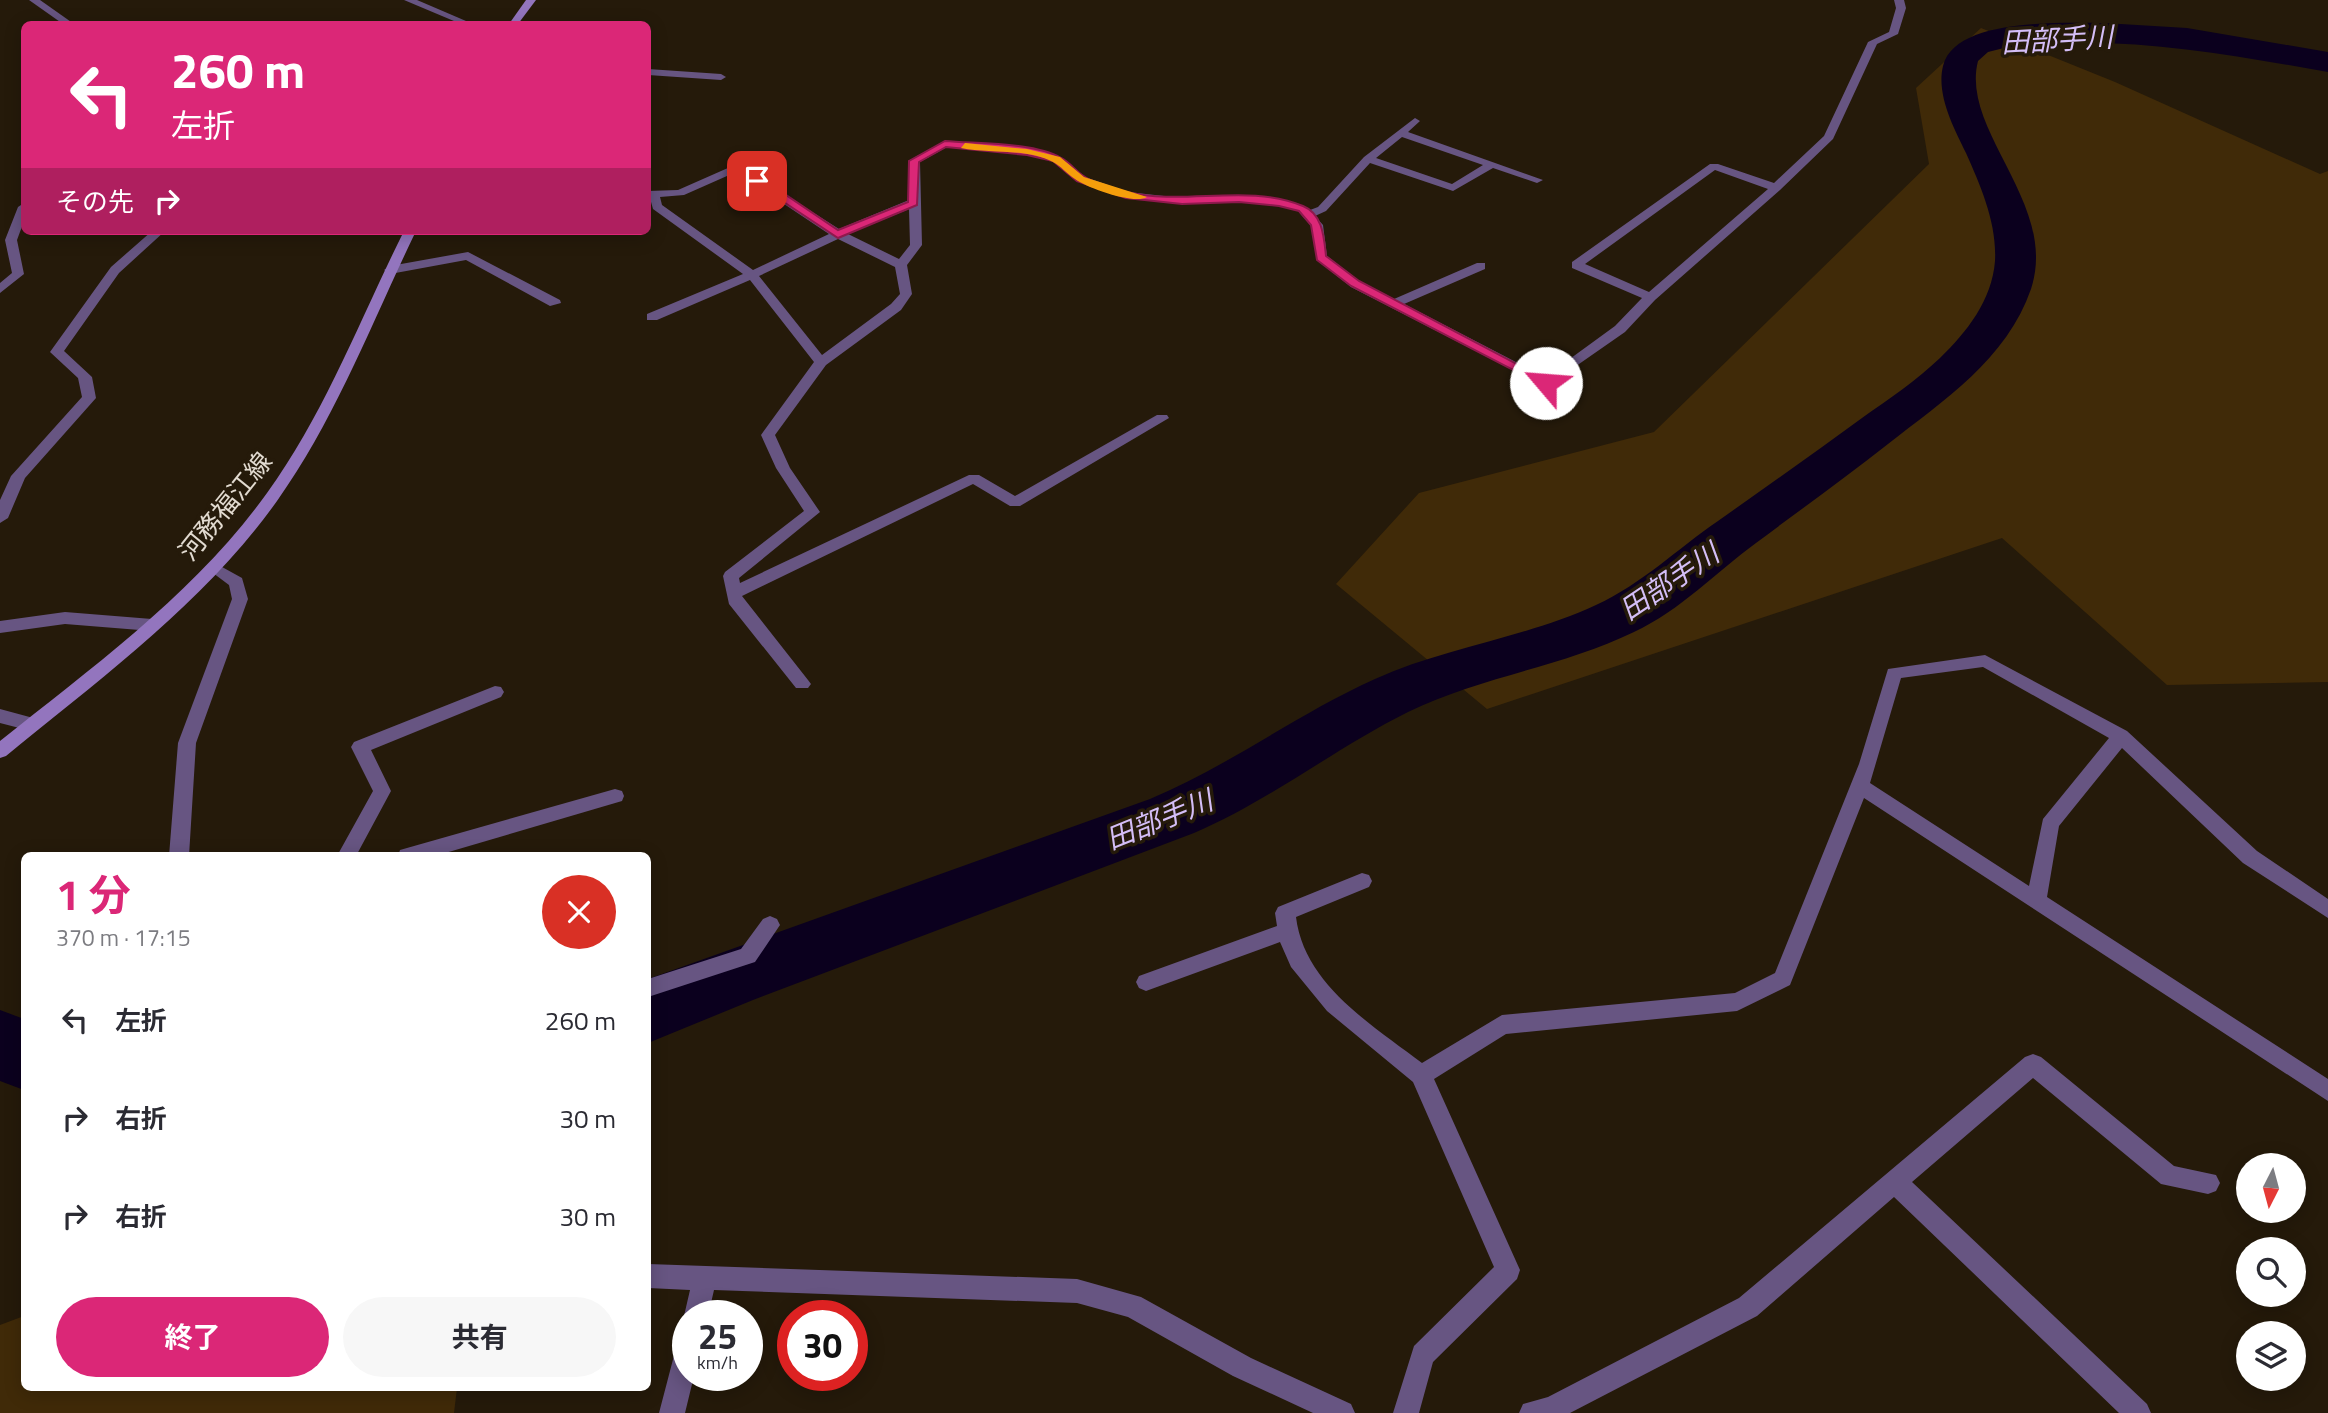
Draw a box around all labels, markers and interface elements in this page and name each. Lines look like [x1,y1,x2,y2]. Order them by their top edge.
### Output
water label: 田部手川 [2000,14,2117,63]
text: 260 m [171,32,305,107]
icon: left [56,49,147,140]
text: 左折 [171,101,235,149]
pin [727,151,787,211]
icon: arrive [738,162,776,200]
text: その先 [56,182,134,221]
icon: right [148,182,186,220]
position arrow [1509,346,1583,420]
street label: 河務福江線 [169,443,281,569]
water label: 田部手川 [1611,530,1730,630]
water label: 田部手川 [1099,777,1222,860]
text: 1 分 [56,862,131,926]
button: close [542,875,616,949]
text: 370 m · 17:15 [56,920,191,955]
icon: left [56,1001,94,1039]
text: 左折 [115,1001,167,1040]
text: 260 m [545,1001,616,1040]
icon: right [56,1099,94,1137]
text: 右折 [115,1099,167,1138]
text: 30 m [559,1099,616,1138]
north arrow [2236,1153,2306,1223]
map controls [2236,1153,2306,1391]
icon: right [56,1197,94,1235]
text: 右折 [115,1197,167,1236]
text: 30 m [559,1197,616,1236]
button: search [2236,1237,2306,1307]
button: 終了 [56,1297,329,1377]
button: 共有 [343,1297,616,1377]
speed limit sign: 30 [777,1300,868,1391]
text: 25 [698,1309,737,1363]
button: layers [2236,1321,2306,1391]
text: km/h [697,1349,738,1376]

